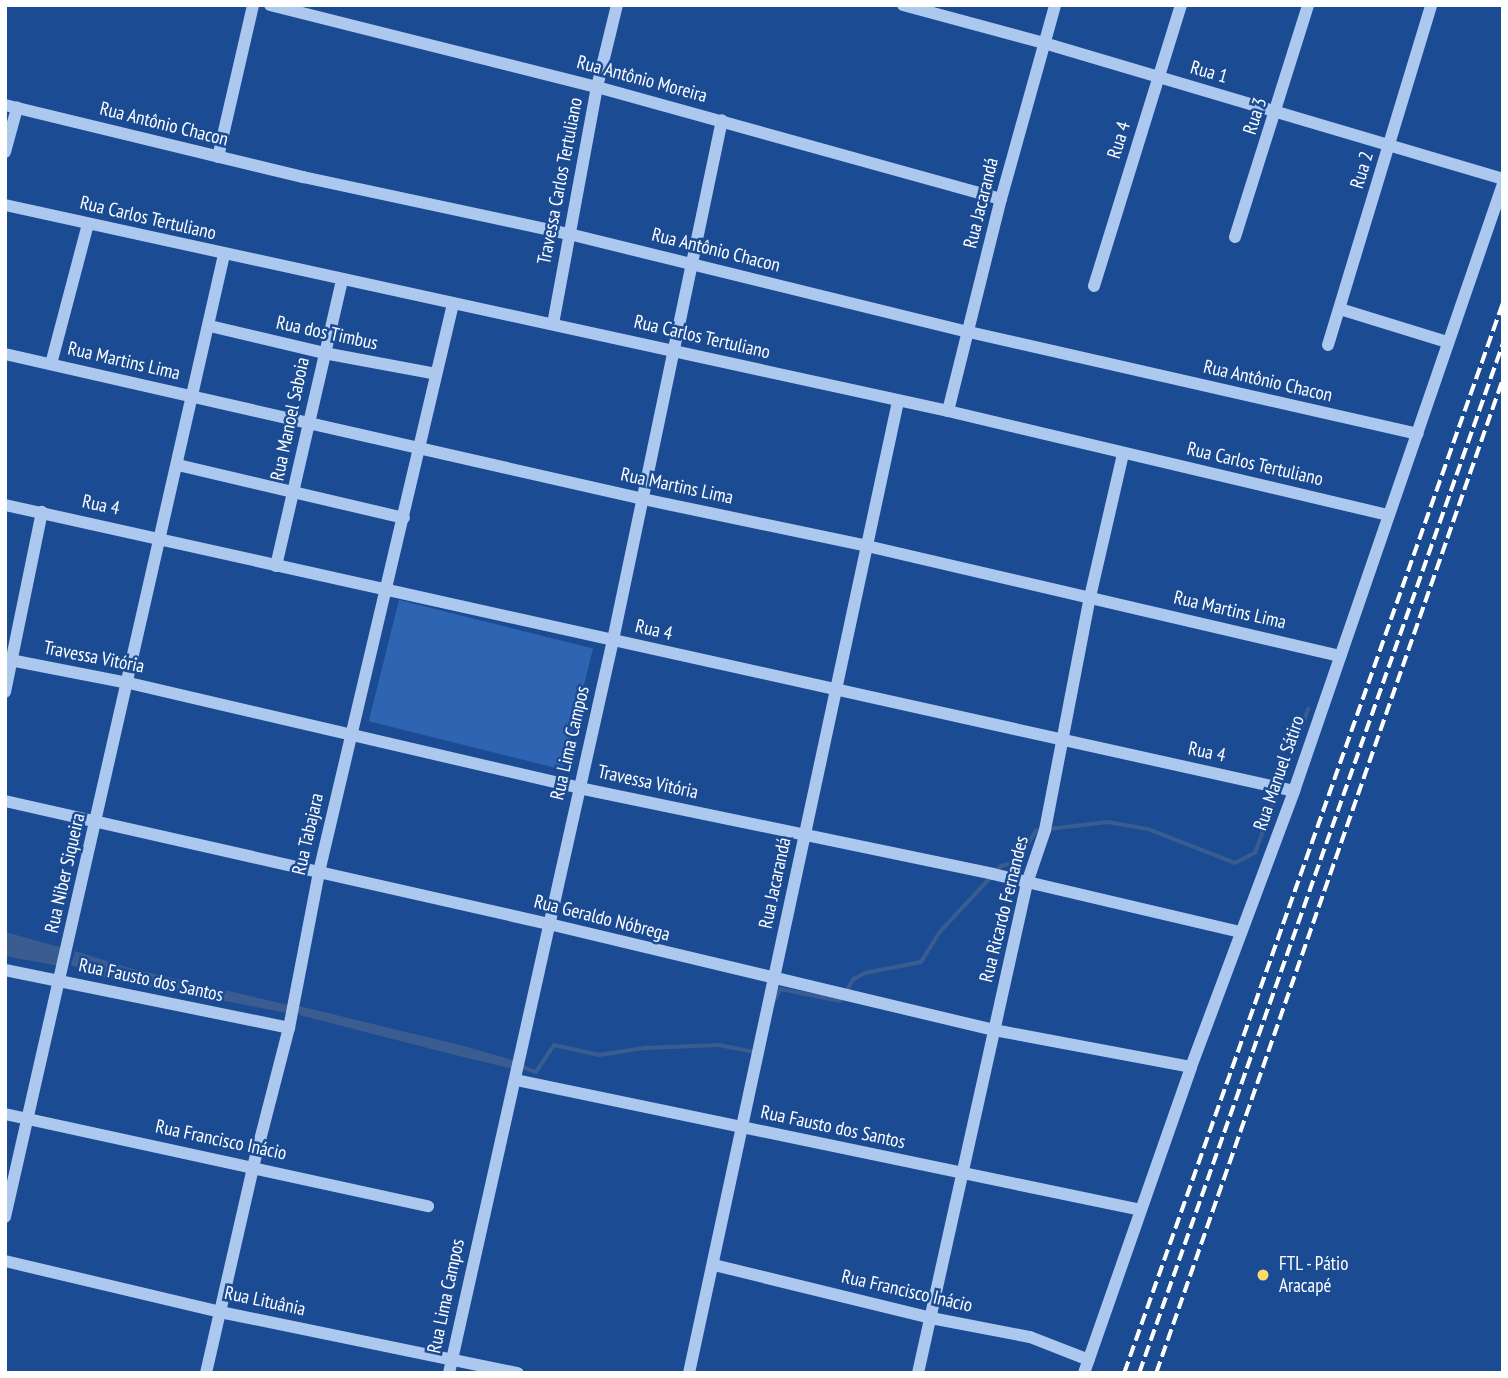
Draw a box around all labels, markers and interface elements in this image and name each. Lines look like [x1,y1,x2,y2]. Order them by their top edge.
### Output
street label: Rua Antônio Moreira [574,51,710,107]
street label: Rua 1 [1188,56,1230,88]
street label: Travessa Carlos Tertuliano [533,95,587,267]
street label: Rua 3 [1238,95,1272,137]
street label: Rua Antônio Chacon [97,97,231,151]
street label: Rua 4 [1103,119,1135,161]
street label: Rua 2 [1346,149,1378,191]
street label: Rua Jacarandá [959,155,1003,251]
street label: Rua Carlos Tertuliano [77,191,219,245]
street label: Rua Antônio Chacon [649,223,783,277]
street label: Rua Carlos Tertuliano [631,310,773,364]
street label: Rua dos Timbus [274,311,380,355]
street label: Rua Martins Lima [66,337,182,385]
street label: Rua Manoel Saboia [266,355,314,483]
street label: Rua Antônio Chacon [1201,355,1335,407]
street label: Rua Carlos Tertuliano [1184,437,1326,491]
street label: Rua Martins Lima [619,463,735,509]
street label: Rua 4 [80,490,122,520]
street label: Rua Martins Lima [1172,586,1288,634]
street label: Rua 4 [633,615,675,645]
street label: Travessa Vitória [42,636,146,678]
street label: Rua Lima Campos [546,684,594,802]
street label: Rua Manuel Sátiro [1249,713,1309,833]
street label: Rua 4 [1186,737,1228,767]
street label: Travessa Vitória [595,760,701,804]
street label: Rua Tabajara [287,791,329,877]
street label: Rua Niber Siqueira [40,811,90,935]
street label: Rua Ricardo Fernandes [975,833,1033,985]
street label: Rua Jacarandá [754,835,796,931]
street label: Rua Geraldo Nóbrega [532,890,672,946]
street label: Rua Fausto dos Santos [77,954,225,1006]
street label: Rua Fausto dos Santos [759,1101,907,1153]
street label: Rua Francisco Inácio [153,1115,289,1165]
street label: Rua Lima Campos [423,1237,469,1355]
place label: FTL - Pátio Aracapé [1279,1253,1351,1297]
street label: Rua Francisco Inácio [839,1265,975,1317]
marker: FTL - Pátio Aracapé [1253,1265,1273,1285]
street label: Rua Lituânia [222,1281,308,1321]

